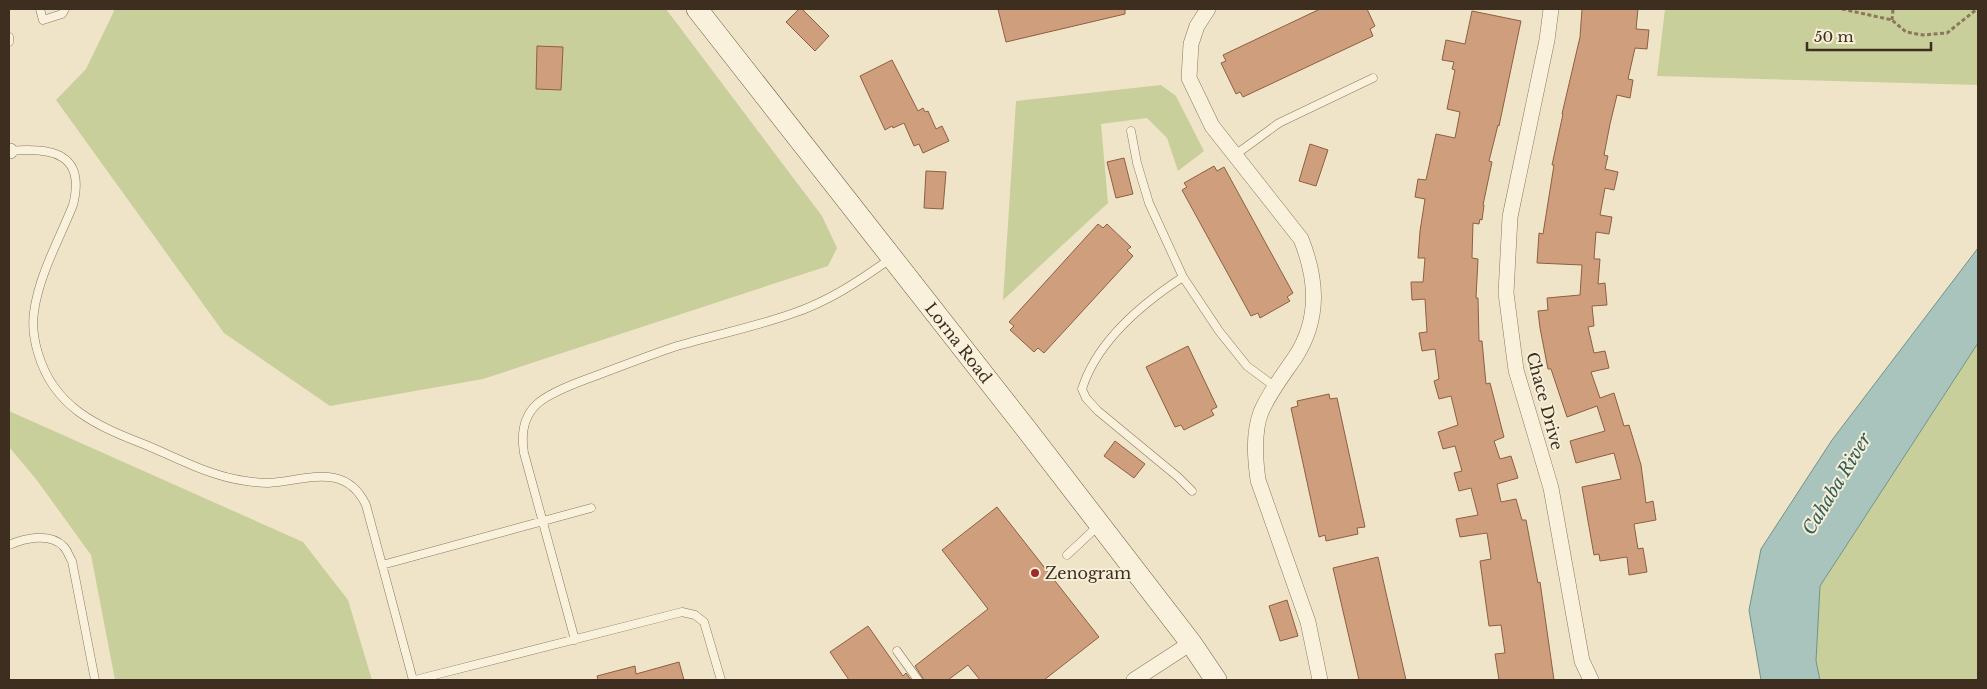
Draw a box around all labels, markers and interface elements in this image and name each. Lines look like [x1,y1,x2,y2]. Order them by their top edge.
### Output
scale bar [1807,20,1931,52]
text: 50 m [1814,27,1854,46]
street label: Lorna Road [921,298,996,387]
street label: Chace Drive [1522,350,1568,452]
water label: Cahaba River [1798,429,1876,539]
place label: Zenogram [1045,563,1131,583]
marker: Zenogram [1029,567,1041,579]

